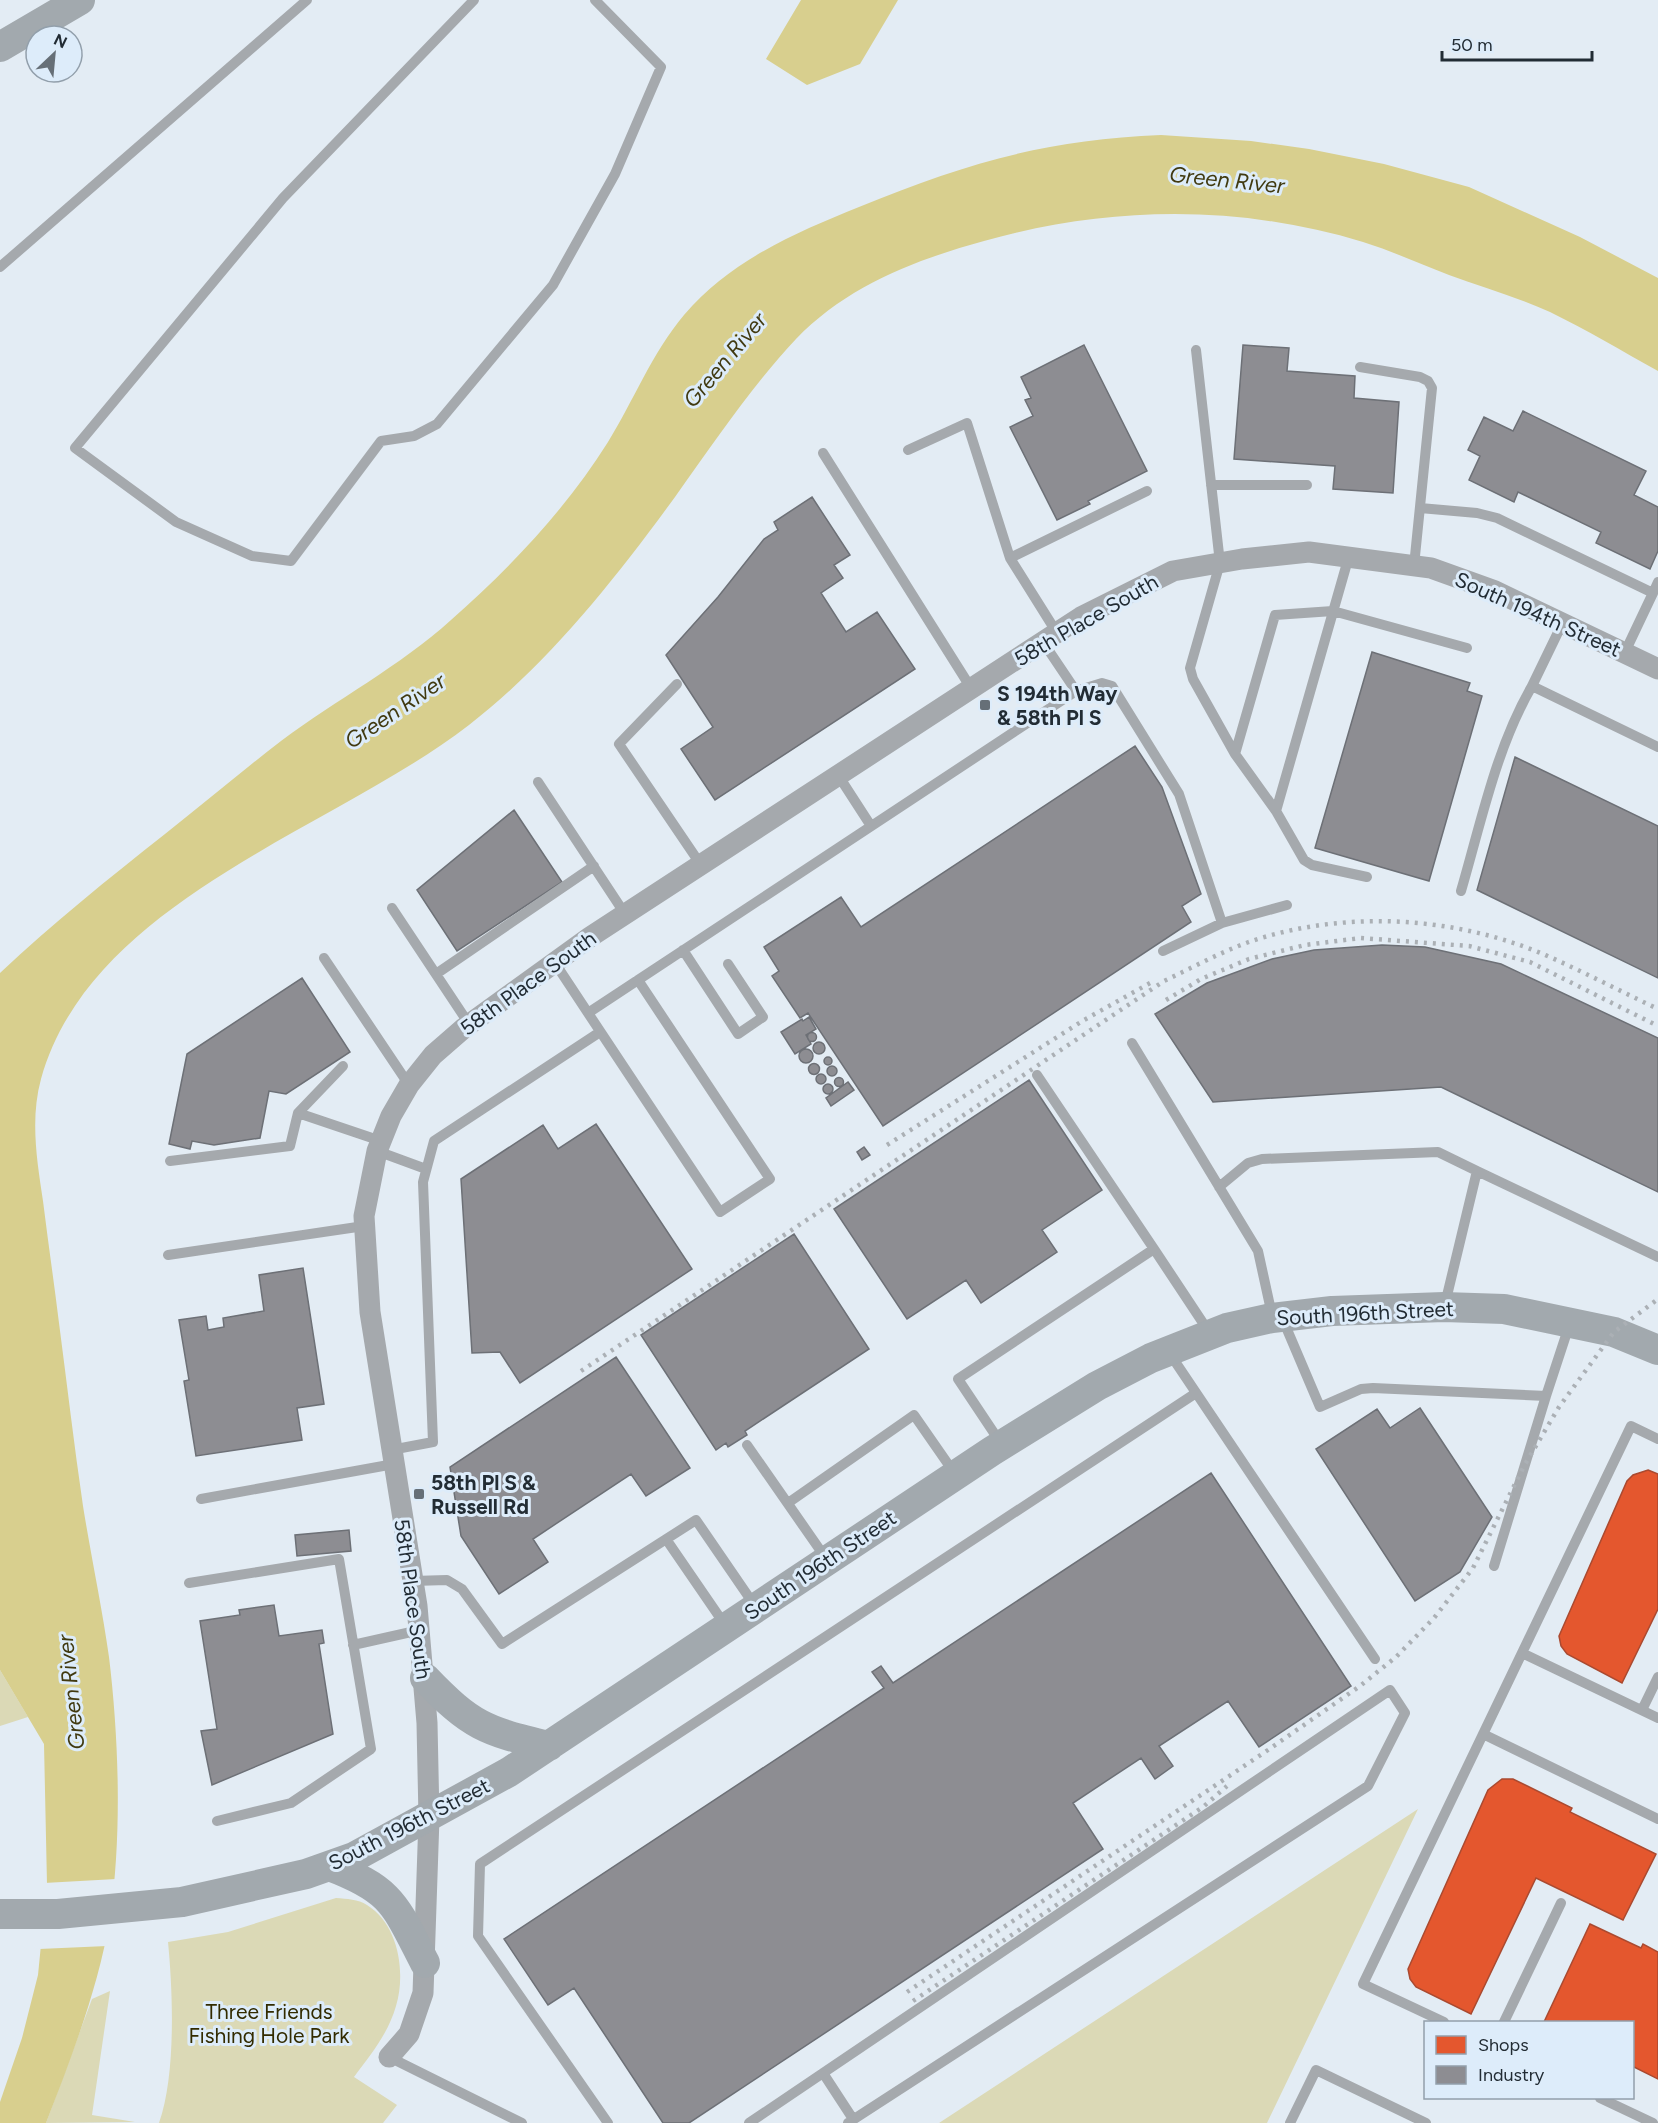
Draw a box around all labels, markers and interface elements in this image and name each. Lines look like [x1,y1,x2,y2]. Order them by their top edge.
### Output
north arrow [24,24,84,84]
scale bar [1442,24,1592,62]
text: N [51,30,70,52]
text: 50 m [1451,34,1493,56]
water label: Green River [1168,161,1287,200]
water label: Green River [678,306,773,413]
street label: South 194th Street [1451,566,1625,662]
street label: 58th Place South [1010,569,1162,671]
water label: Green River [340,667,452,755]
place label: S 194th Way & 58th Pl S [997,681,1118,730]
marker: S 194th Way & 58th Pl S [978,698,992,712]
street label: 58th Place South [455,925,601,1041]
street label: South 196th Street [1276,1296,1454,1330]
place label: 58th Pl S & Russell Rd [431,1470,536,1519]
marker: 58th Pl S & Russell Rd [412,1487,426,1501]
street label: South 196th Street [739,1505,901,1625]
street label: 58th Place South [389,1517,437,1681]
water label: Green River [51,1632,90,1751]
street label: South 196th Street [324,1772,494,1875]
park label: Three Friends Fishing Hole Park [188,1999,350,2048]
legend [1424,2021,1634,2099]
text: Shops [1478,2034,1529,2056]
text: Industry [1478,2064,1545,2086]

